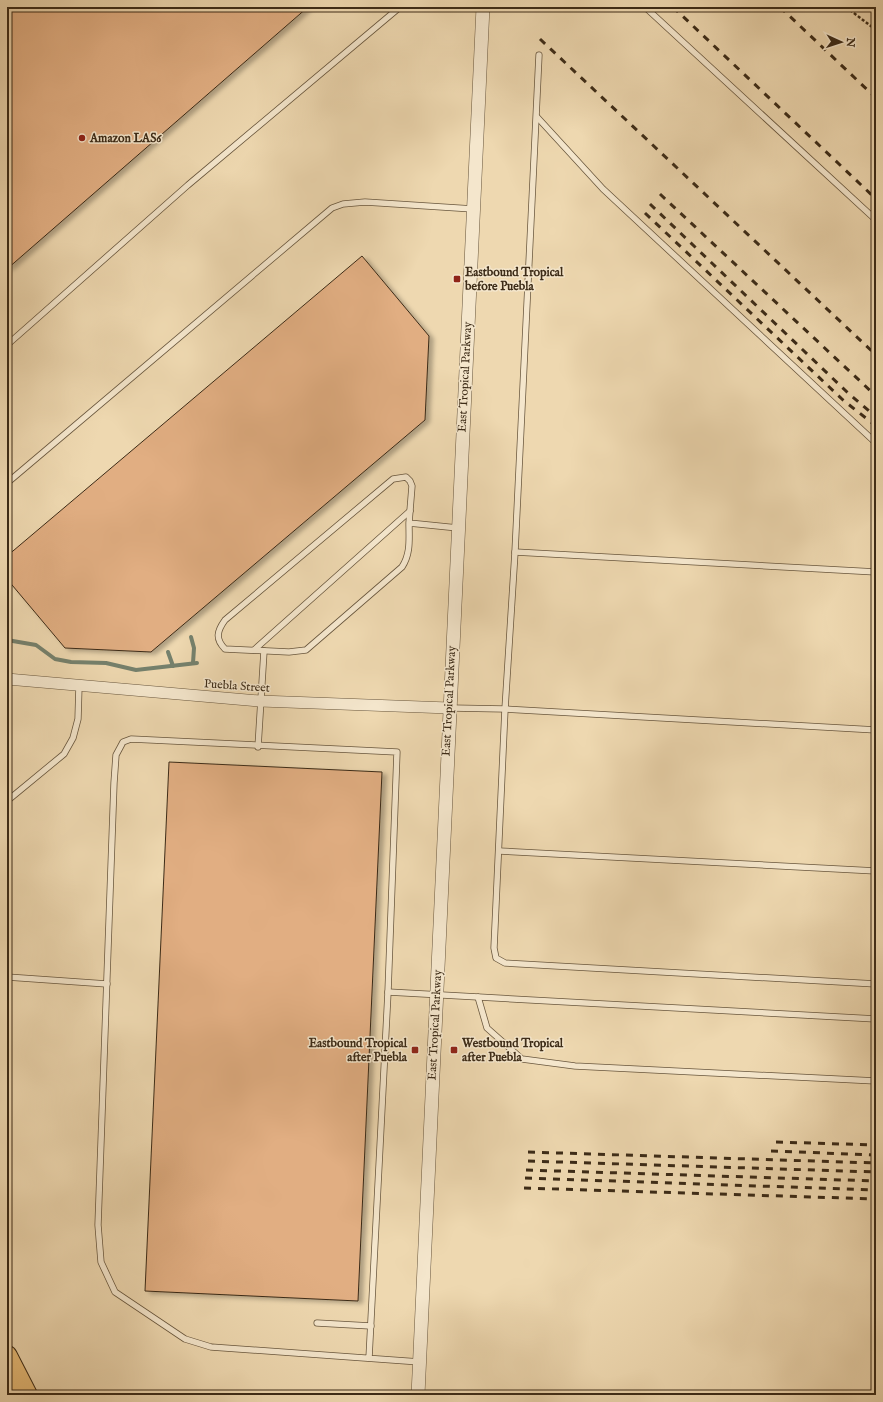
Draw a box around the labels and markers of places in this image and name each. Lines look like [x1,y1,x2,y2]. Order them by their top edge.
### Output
place label: Amazon LAS6 [89,131,162,146]
marker: Amazon LAS6 [77,133,87,143]
place label: Eastbound Tropical before Puebla [464,265,564,294]
marker: Eastbound Tropical before Puebla [452,274,462,284]
place label: Eastbound Tropical after Puebla [309,1036,408,1065]
place label: Westbound Tropical after Puebla [461,1036,564,1065]
marker: Eastbound Tropical after Puebla [410,1045,420,1055]
marker: Westbound Tropical after Puebla [449,1045,459,1055]

